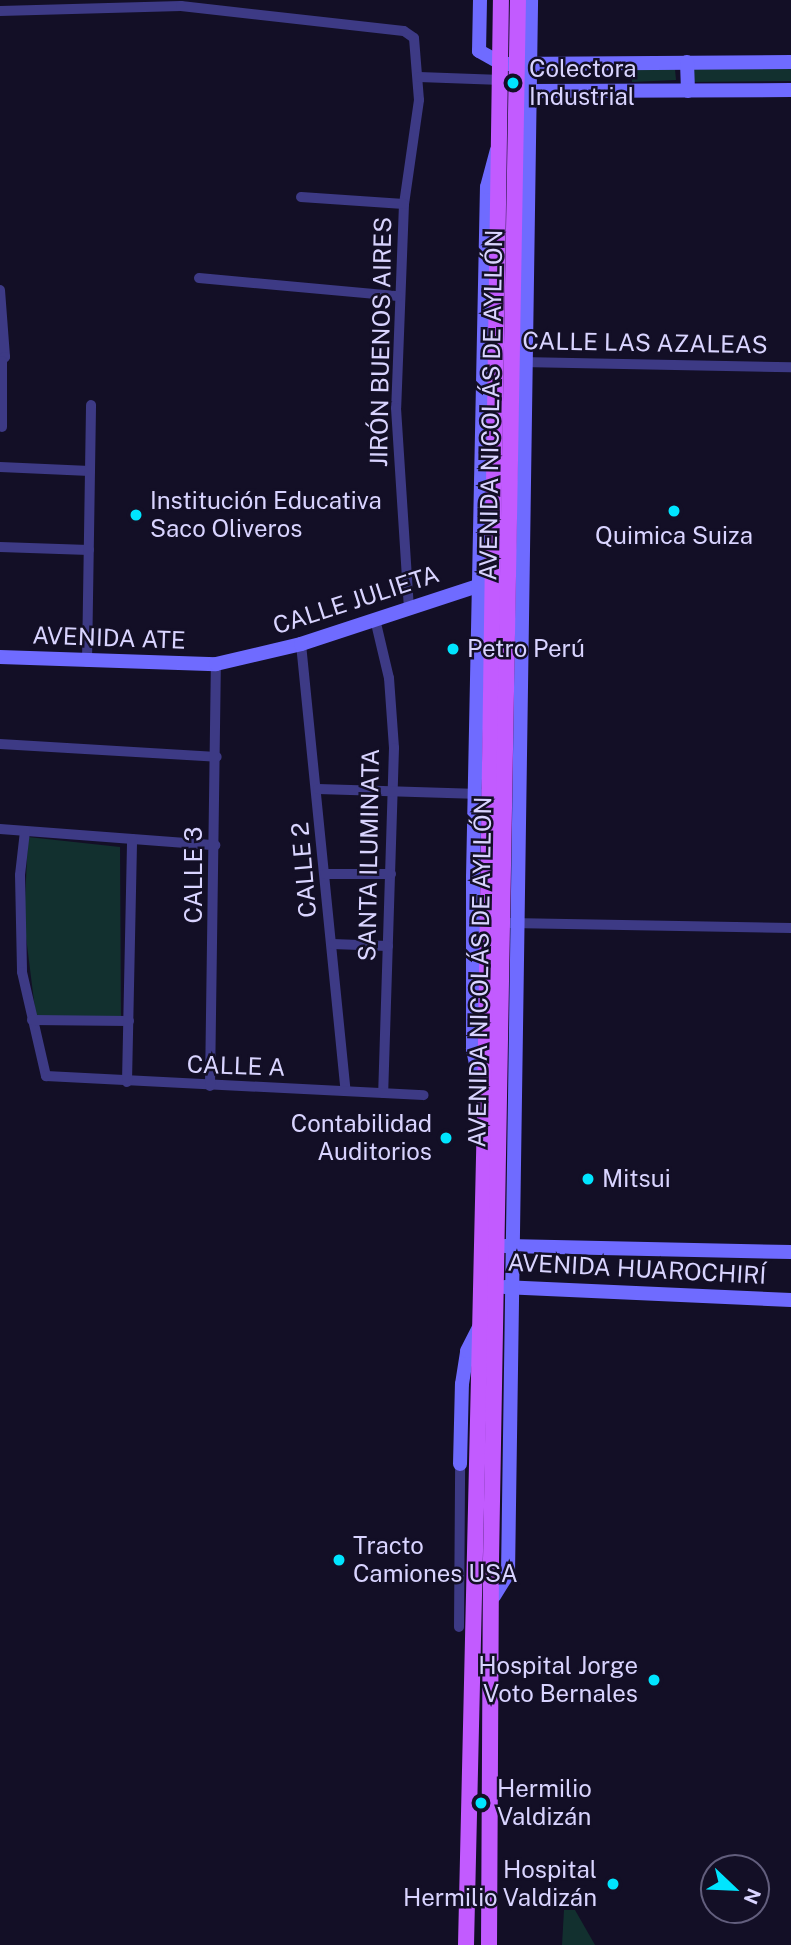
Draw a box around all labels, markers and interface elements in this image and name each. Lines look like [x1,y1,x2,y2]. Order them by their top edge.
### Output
place label: Colectora Industrial [529,55,637,111]
marker: Colectora Industrial [503,73,523,93]
street label: JIRÓN BUENOS AIRES [364,217,398,467]
street label: AVENIDA NICOLÁS DE AYLLÓN [474,229,508,581]
street label: CALLE LAS AZALEAS [522,326,768,360]
place label: Institución Educativa Saco Oliveros [150,487,382,543]
marker: Quimica Suiza [666,503,682,519]
marker: Institución Educativa Saco Oliveros [128,507,144,523]
place label: Quimica Suiza [595,522,753,550]
street label: CALLE JULIETA [269,560,443,640]
street label: AVENIDA ATE [32,621,186,655]
place label: Petro Perú [467,635,585,663]
marker: Petro Perú [445,641,461,657]
street label: SANTA ILUMINATA [353,748,385,962]
street label: AVENIDA NICOLÁS DE AYLLÓN [463,796,497,1148]
street label: CALLE 2 [285,821,323,919]
street label: CALLE 3 [180,827,208,923]
street label: CALLE A [186,1050,286,1082]
place label: Contabilidad Auditorios [291,1110,432,1166]
marker: Contabilidad Auditorios [438,1130,454,1146]
place label: Mitsui [602,1165,671,1193]
marker: Mitsui [580,1171,596,1187]
street label: AVENIDA HUAROCHIRÍ [507,1248,767,1290]
place label: Tracto Camiones USA [353,1532,518,1588]
marker: Tracto Camiones USA [331,1552,347,1568]
place label: Hospital Jorge Voto Bernales [478,1652,638,1708]
marker: Hospital Jorge Voto Bernales [644,1670,664,1690]
place label: Hermilio Valdizán [497,1775,592,1831]
marker: Hermilio Valdizán [471,1793,491,1813]
north arrow [700,1854,770,1924]
place label: Hospital Hermilio Valdizán [402,1856,597,1912]
marker: Hospital Hermilio Valdizán [603,1874,623,1894]
text: N [739,1885,766,1908]

